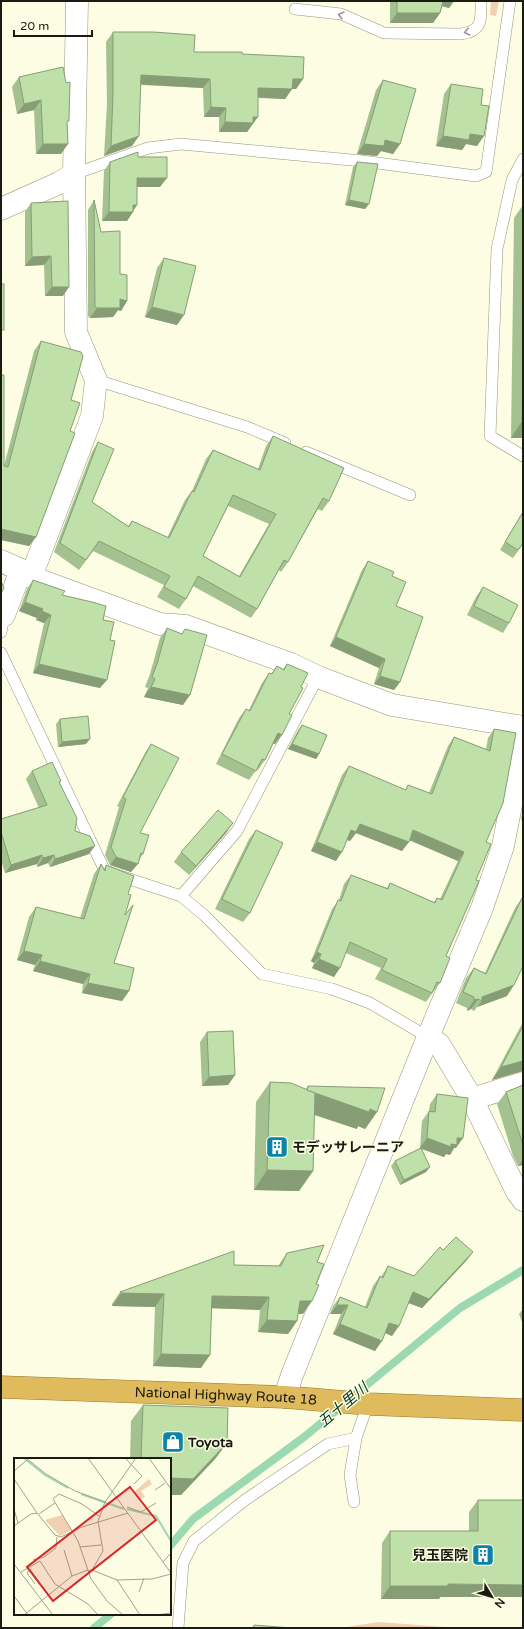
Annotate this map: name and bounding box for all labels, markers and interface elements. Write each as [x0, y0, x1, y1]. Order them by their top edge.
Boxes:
one-way arrow [338, 11, 345, 20]
scale bar [14, 12, 92, 38]
text: 20 m [20, 19, 49, 33]
one-way arrow [464, 28, 470, 36]
building icon: モデッサレーニア [264, 1134, 290, 1160]
place label: モデッサレーニア [292, 1139, 404, 1156]
water label: 五十里川 [314, 1378, 373, 1431]
street label: National Highway Route 18 [134, 1384, 318, 1409]
shop icon: Toyota [160, 1429, 186, 1455]
place label: Toyota [187, 1434, 233, 1451]
inset map [14, 1458, 171, 1615]
building icon: 兒玉医院 [470, 1542, 496, 1568]
place label: 兒玉医院 [412, 1547, 468, 1564]
north arrow [472, 1577, 512, 1617]
text: N [492, 1595, 507, 1610]

